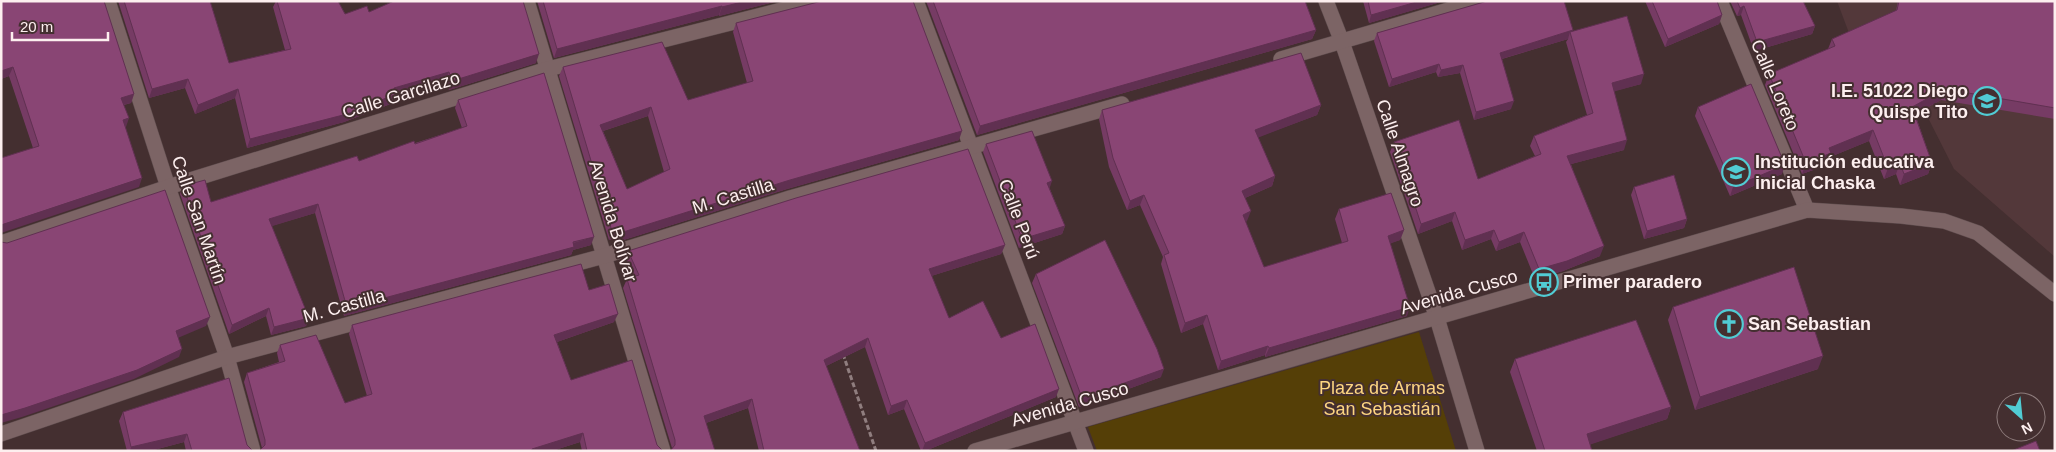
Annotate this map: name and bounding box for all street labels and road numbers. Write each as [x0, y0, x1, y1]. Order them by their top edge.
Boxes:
street label: Calle Loreto [1747, 36, 1803, 134]
street label: Calle Garcilazo [340, 68, 462, 122]
street label: Calle Almagro [1372, 97, 1428, 209]
street label: Calle San Martín [168, 153, 230, 287]
street label: Avenida Bolívar [585, 158, 641, 284]
street label: M. Castilla [690, 174, 777, 218]
street label: Calle Perú [995, 176, 1043, 262]
street label: Avenida Cusco [1398, 266, 1520, 318]
street label: M. Castilla [301, 285, 388, 327]
street label: Avenida Cusco [1009, 378, 1131, 430]

